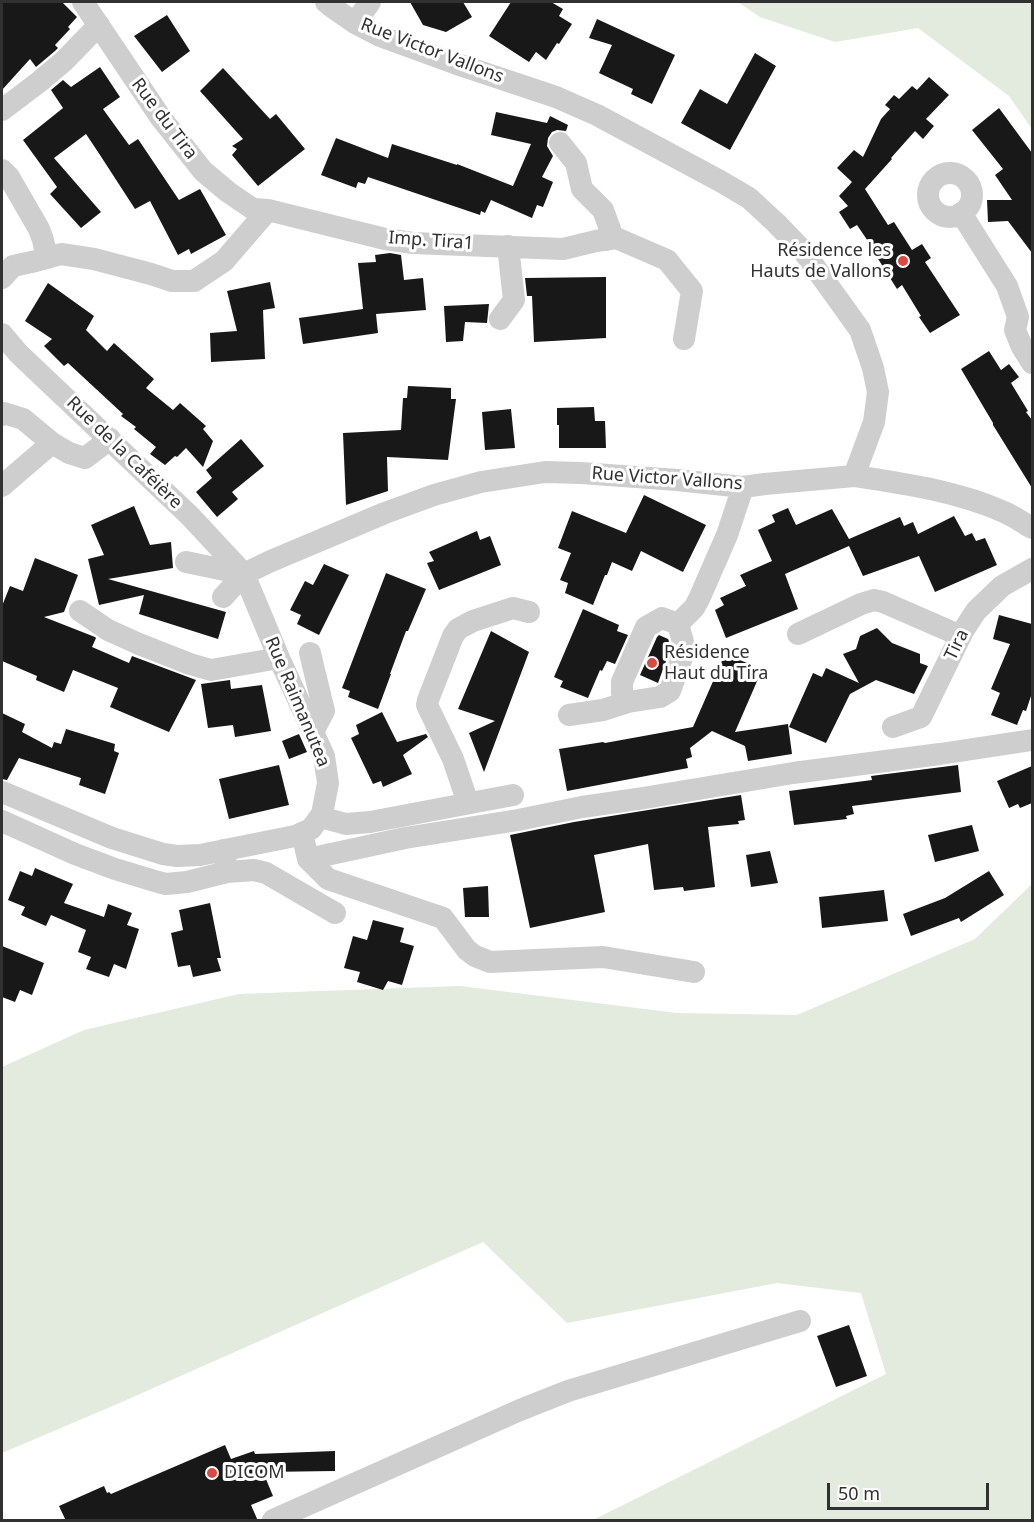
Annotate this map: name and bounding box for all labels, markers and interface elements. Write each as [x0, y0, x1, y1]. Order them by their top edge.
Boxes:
street label: Rue Victor Vallons [358, 14, 506, 88]
street label: Rue du Tira [127, 74, 201, 164]
street label: Imp. Tira1 [388, 227, 474, 255]
place label: Résidence les Hauts de Vallons [750, 240, 891, 282]
marker: Résidence les Hauts de Vallons [896, 254, 910, 268]
street label: Rue de la Caféière [62, 392, 186, 514]
street label: Rue Victor Vallons [591, 463, 743, 495]
street label: Tira [940, 626, 974, 664]
street label: Rue Raimanutea [260, 634, 334, 770]
place label: Résidence Haut du Tira [664, 642, 768, 684]
marker: Résidence Haut du Tira [645, 656, 659, 670]
place label: DICOM [224, 1462, 285, 1484]
marker: DICOM [205, 1466, 219, 1480]
scale bar [830, 1471, 992, 1509]
text: 50 m [838, 1481, 880, 1505]

